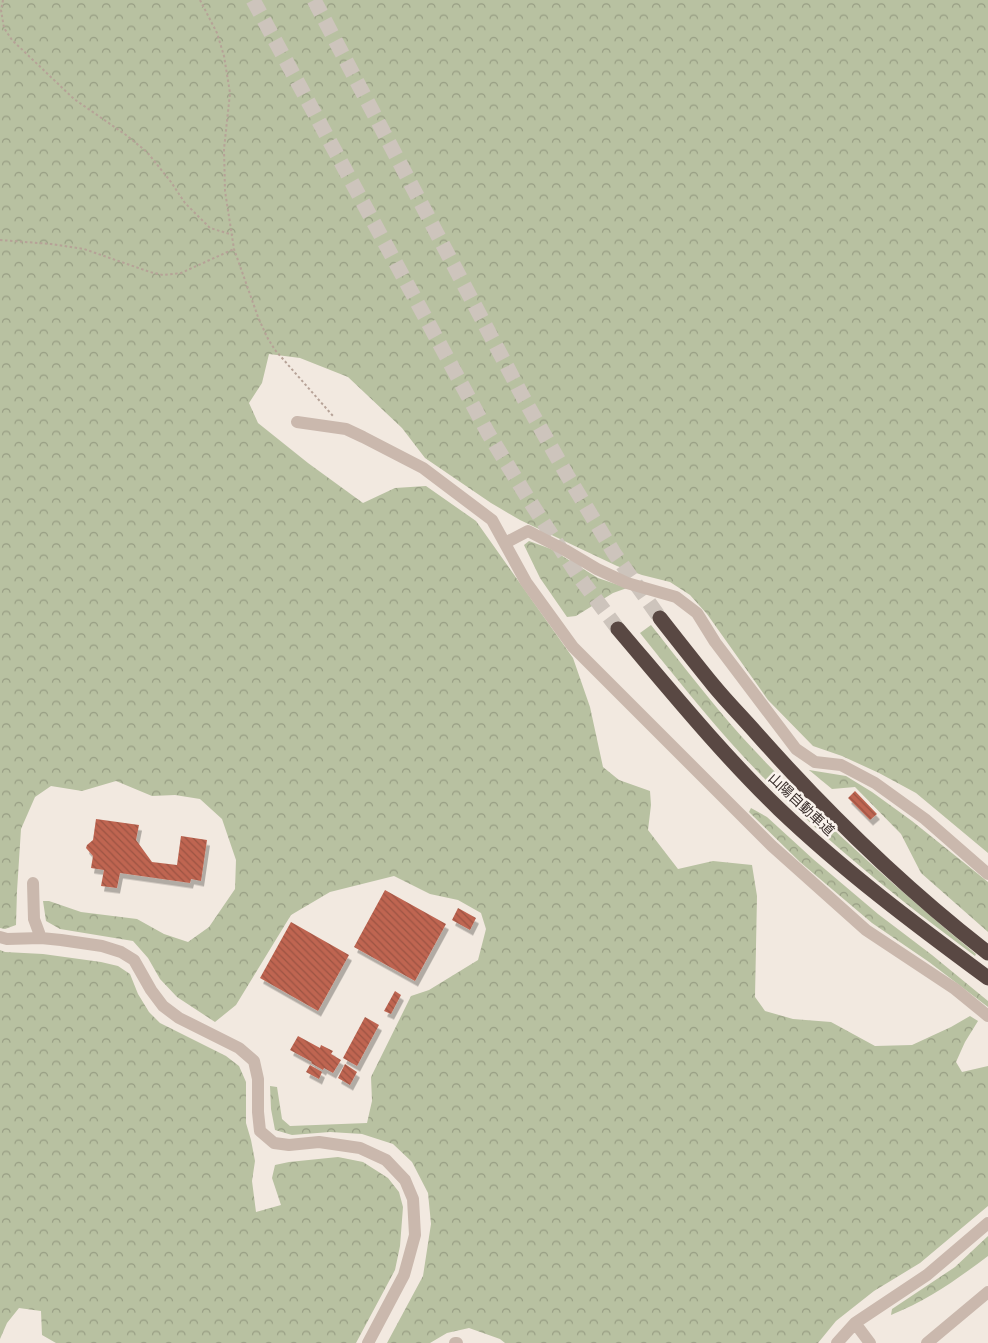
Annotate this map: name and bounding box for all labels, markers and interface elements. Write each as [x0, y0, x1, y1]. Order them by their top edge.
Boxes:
street label: 山陽自動車道 [766, 771, 837, 839]

